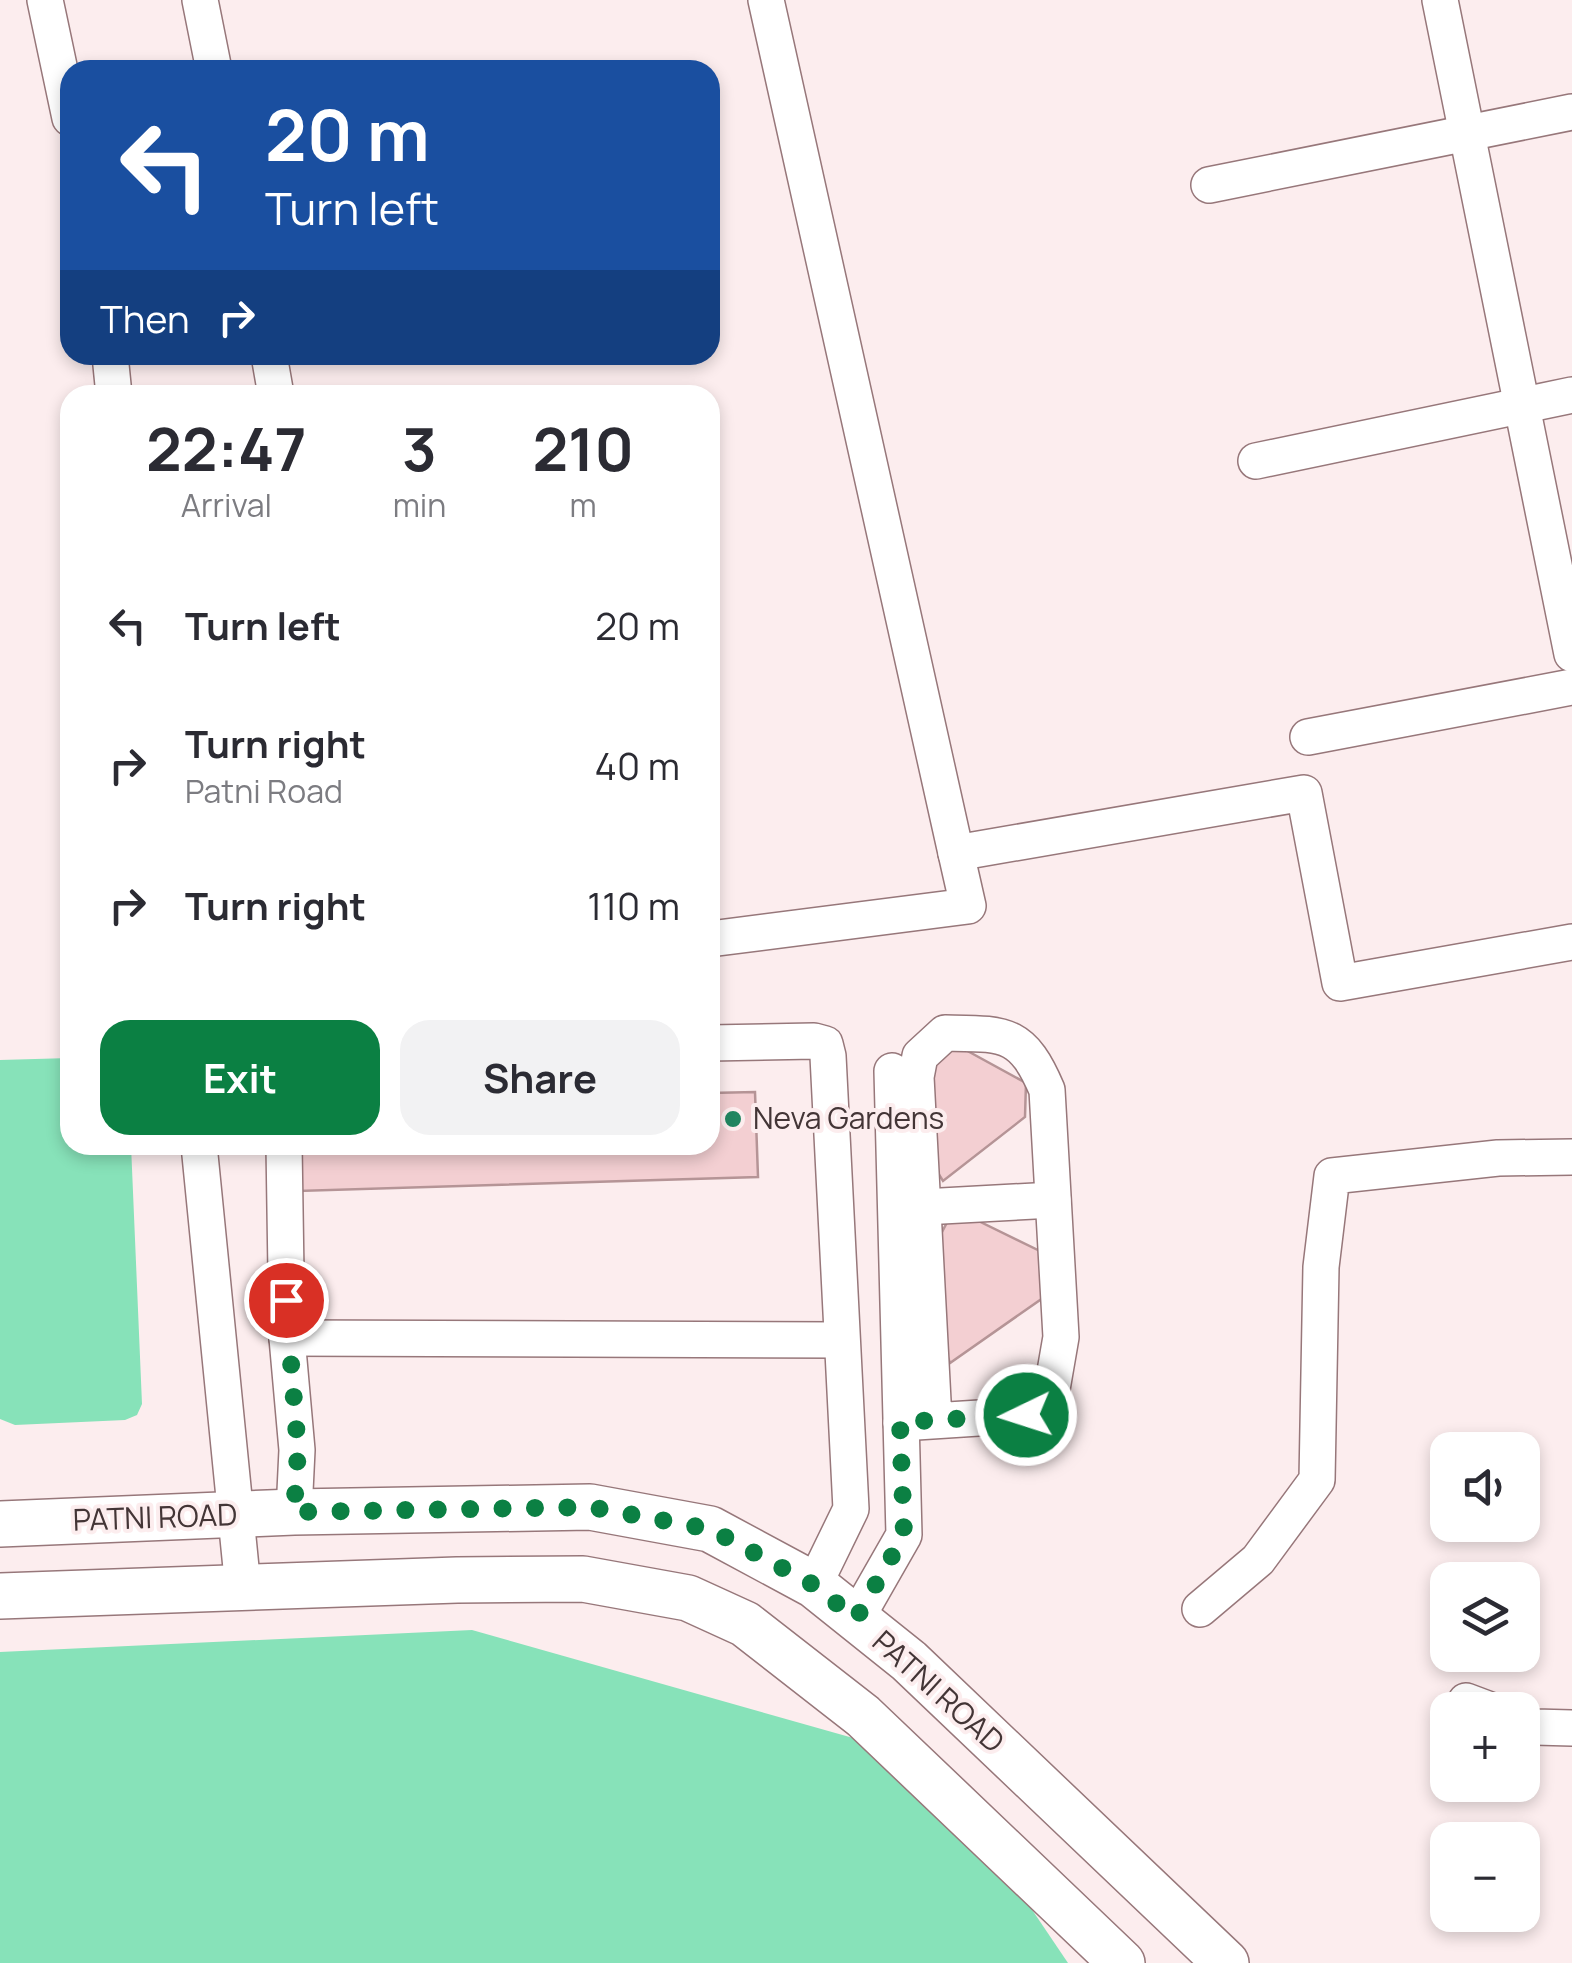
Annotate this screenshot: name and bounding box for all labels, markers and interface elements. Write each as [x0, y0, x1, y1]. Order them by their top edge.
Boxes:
text: 20 m [265, 86, 430, 182]
icon: left [100, 100, 230, 230]
text: Turn left [265, 177, 439, 239]
icon: right [209, 290, 264, 345]
text: Then [100, 292, 189, 344]
text: 22:47 [146, 407, 307, 489]
text: 3 [402, 407, 437, 489]
text: 210 [532, 407, 634, 489]
text: Arrival [181, 483, 272, 527]
text: min [393, 483, 446, 527]
text: m [570, 483, 597, 527]
icon: left [100, 598, 155, 653]
text: Turn left [185, 599, 341, 651]
text: 20 m [595, 599, 680, 651]
text: Turn right [185, 717, 366, 769]
icon: right [100, 738, 155, 793]
text: 40 m [595, 739, 680, 791]
text: Patni Road [185, 769, 343, 813]
icon: right [100, 878, 155, 933]
text: Turn right [185, 879, 366, 931]
text: 110 m [587, 879, 680, 931]
button: Exit [100, 1020, 380, 1135]
button: Share [400, 1020, 680, 1135]
place label: Neva Gardens [753, 1097, 944, 1138]
marker: Neva Gardens [722, 1108, 744, 1130]
pin [244, 1258, 329, 1343]
icon: arrive [259, 1273, 314, 1328]
position arrow [974, 1363, 1078, 1467]
map controls [1430, 1432, 1540, 1932]
button: sound [1430, 1432, 1540, 1542]
street label: PATNI ROAD [72, 1493, 238, 1540]
button: layers [1430, 1562, 1540, 1672]
street label: PATNI ROAD [864, 1621, 1014, 1761]
button: + [1430, 1692, 1540, 1802]
button: − [1430, 1822, 1540, 1932]

